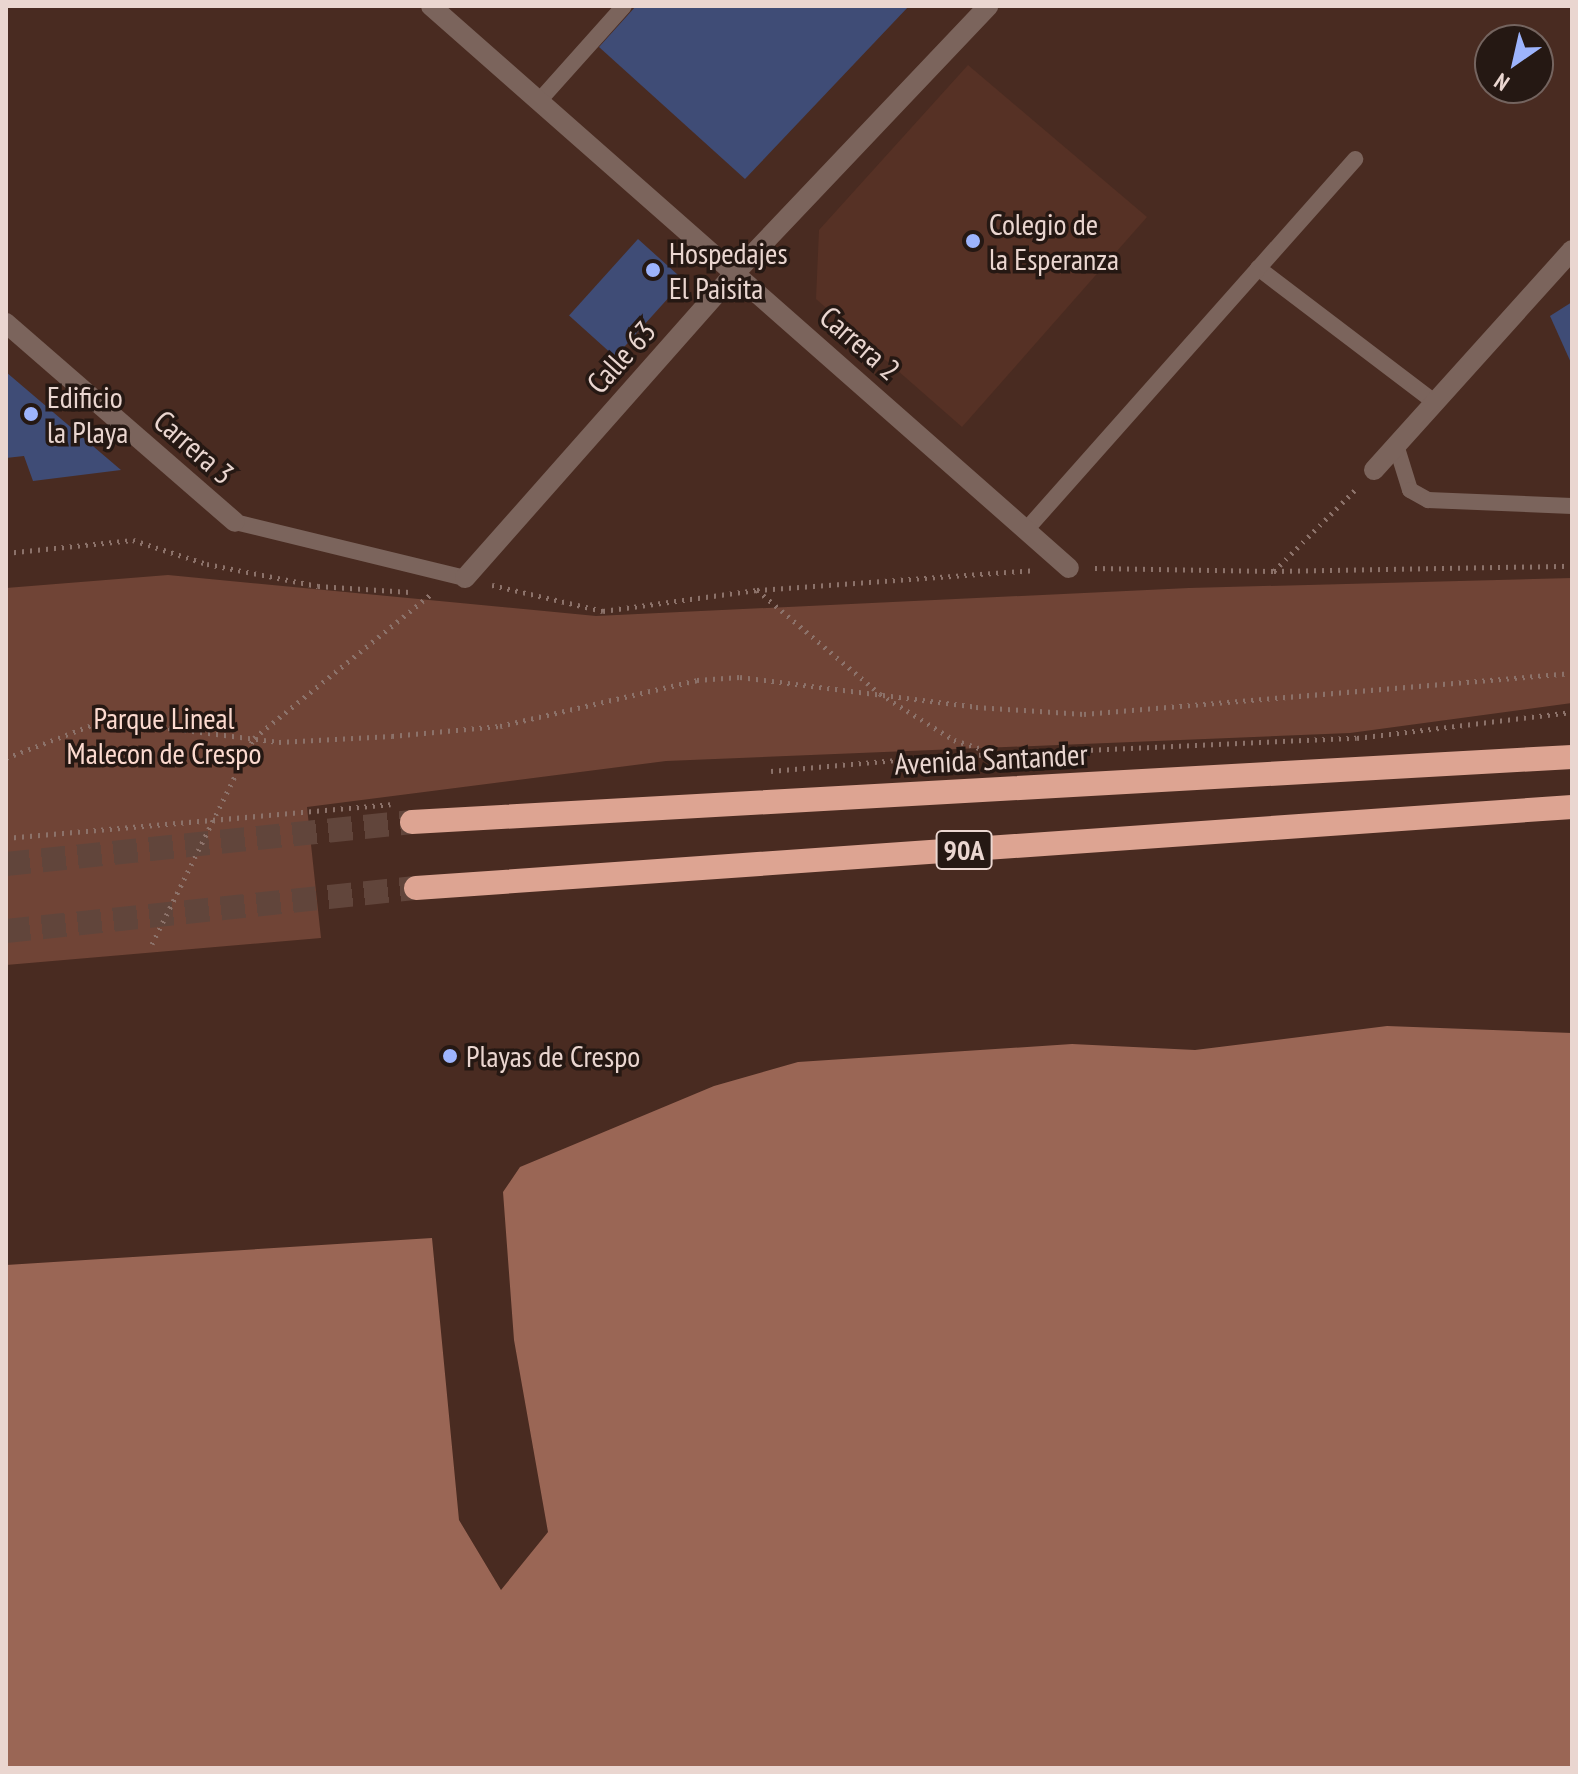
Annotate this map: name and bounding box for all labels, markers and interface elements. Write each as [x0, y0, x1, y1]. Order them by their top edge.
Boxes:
north arrow [1474, 24, 1554, 104]
text: N [1489, 67, 1514, 97]
place label: Colegio de la Esperanza [989, 206, 1119, 276]
marker: Colegio de la Esperanza [964, 232, 982, 250]
place label: Hospedajes El Paisita [669, 235, 788, 306]
marker: Hospedajes El Paisita [644, 261, 662, 279]
street label: Carrera 2 [813, 298, 907, 388]
street label: Calle 63 [579, 313, 663, 401]
place label: Edificio la Playa [47, 379, 128, 450]
street label: Carrera 3 [147, 402, 241, 492]
marker: Edificio la Playa [22, 405, 40, 423]
park label: Parque Lineal Malecon de Crespo [67, 700, 261, 770]
street label: Avenida Santander [894, 736, 1088, 782]
road number: 90A [934, 826, 994, 874]
place label: Playas de Crespo [466, 1038, 640, 1074]
marker: Playas de Crespo [441, 1047, 459, 1065]

